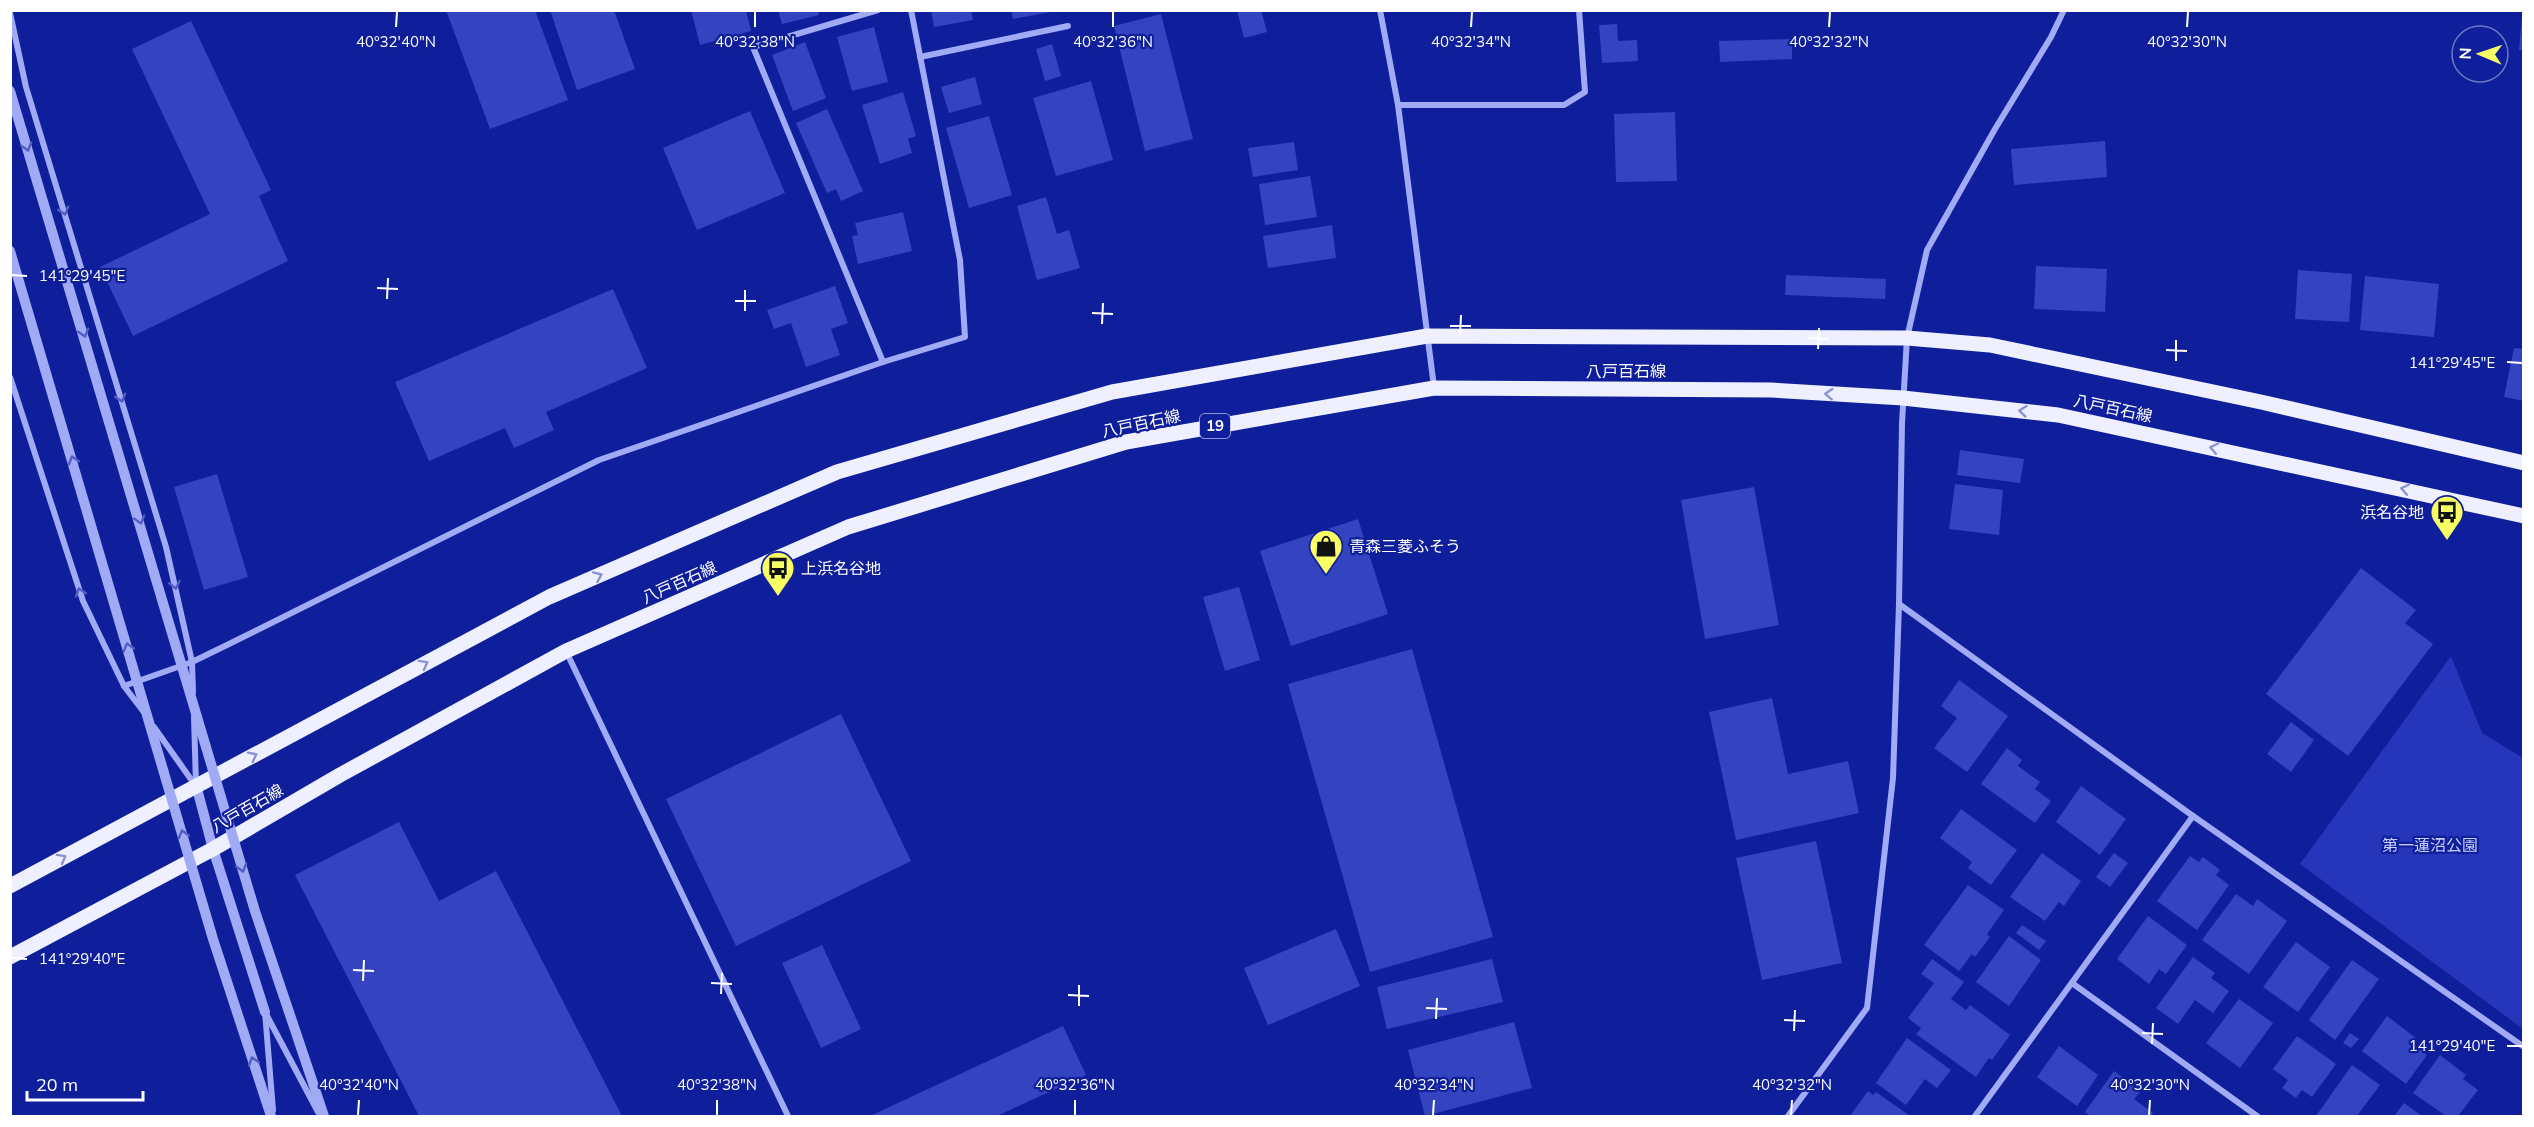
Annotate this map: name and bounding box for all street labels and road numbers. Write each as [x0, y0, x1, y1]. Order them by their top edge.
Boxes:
street label: 八戸百石線 [1586, 361, 1666, 381]
street label: 八戸百石線 [2072, 390, 2154, 426]
street label: 八戸百石線 [1100, 405, 1182, 441]
road number: 19 [1200, 414, 1230, 438]
street label: 八戸百石線 [638, 557, 720, 607]
street label: 八戸百石線 [207, 779, 287, 837]

